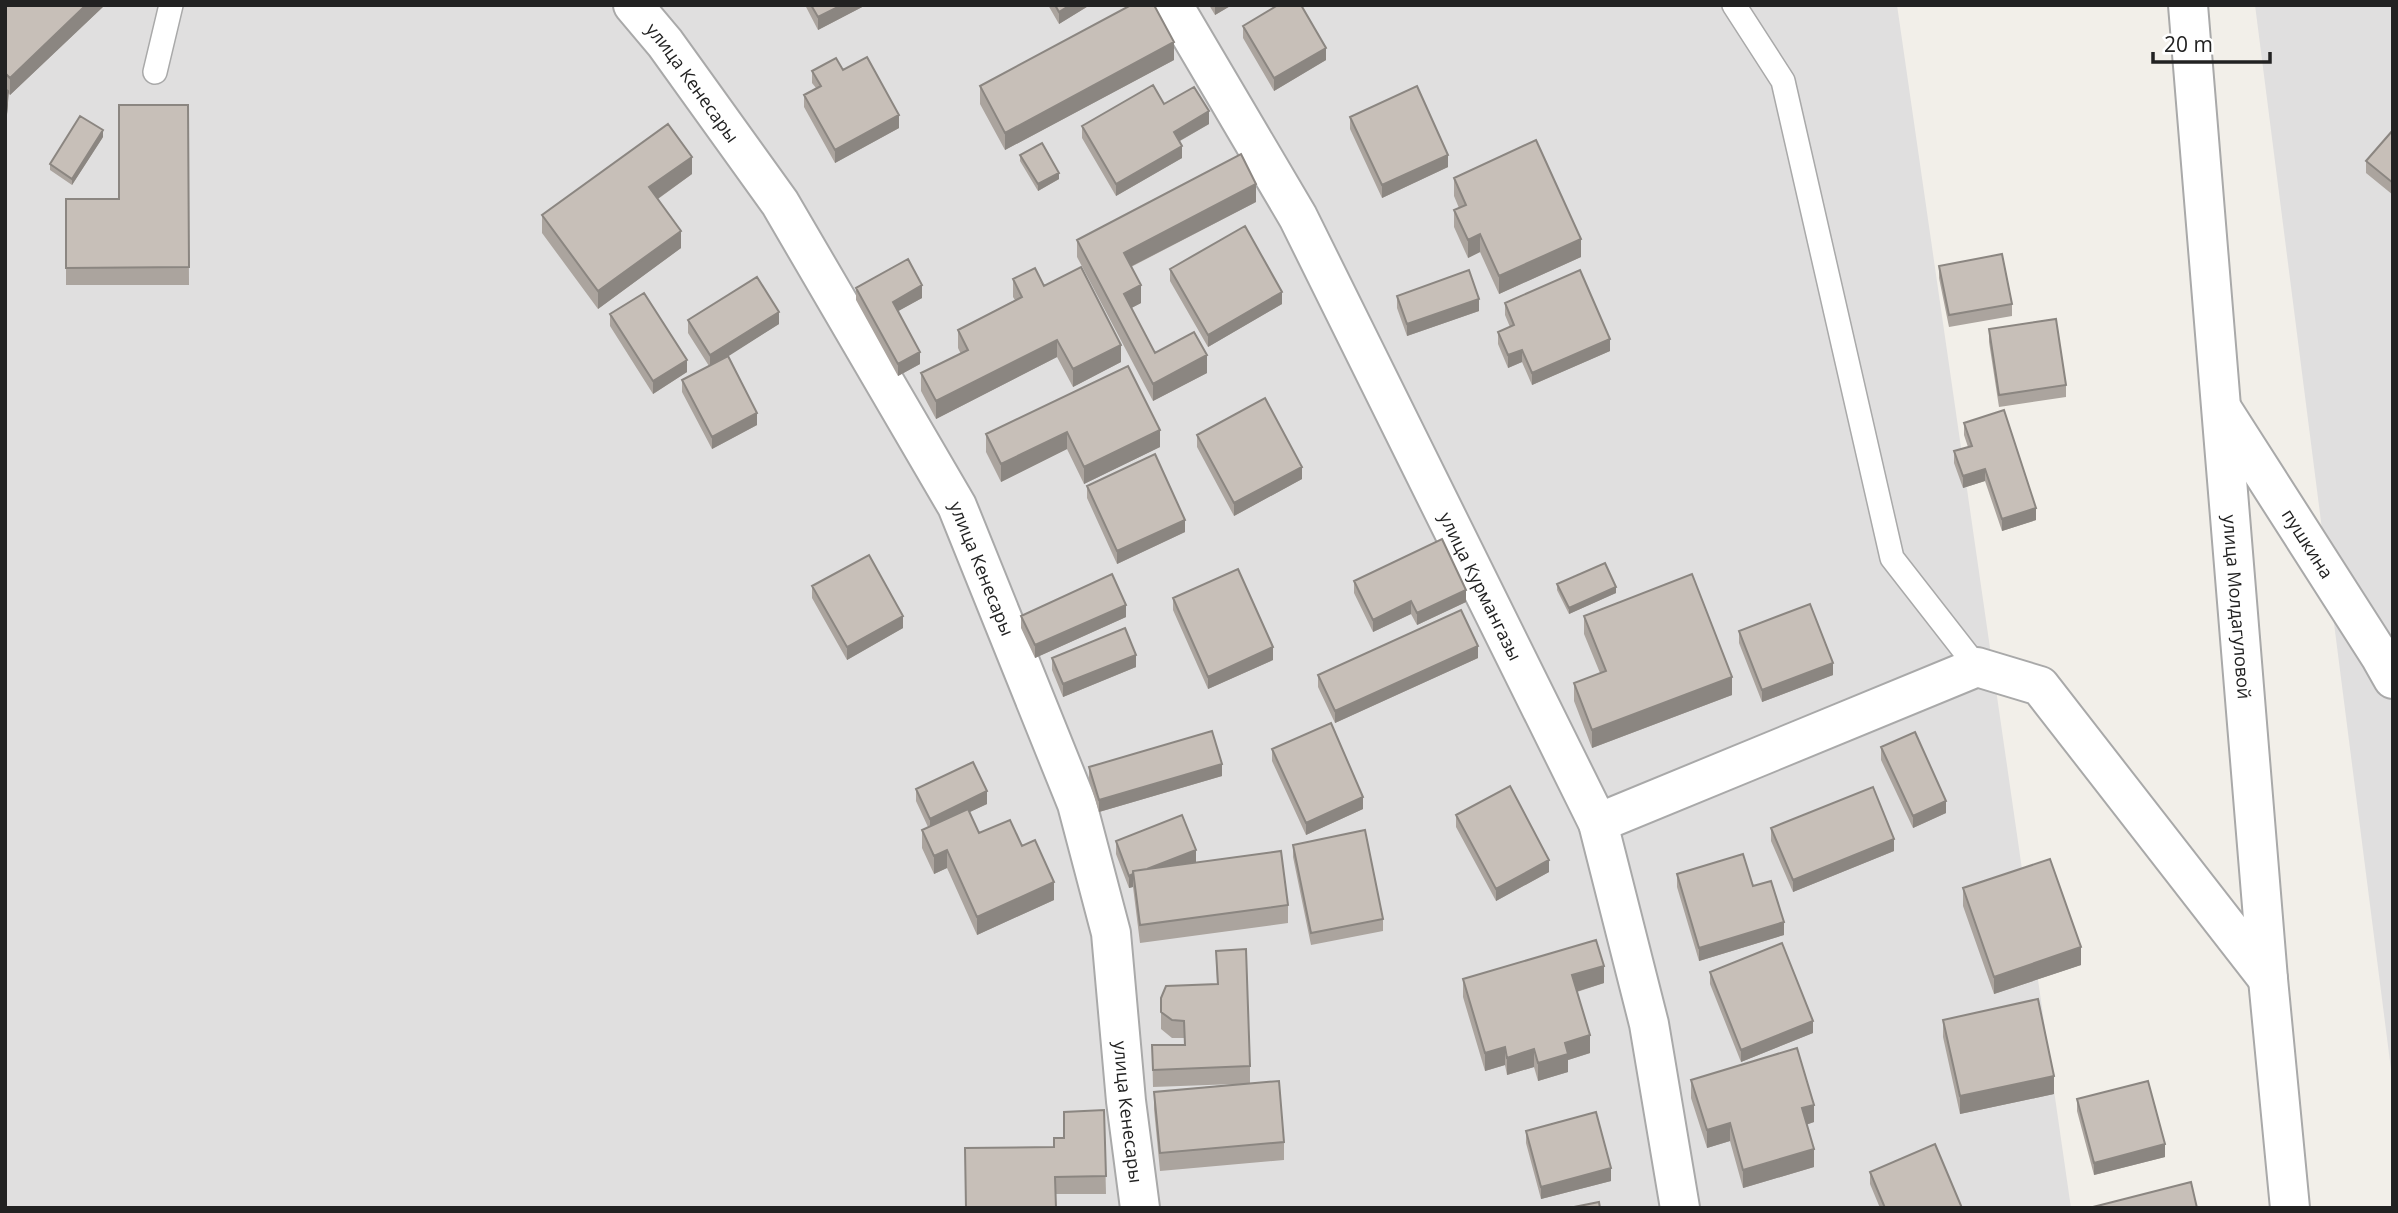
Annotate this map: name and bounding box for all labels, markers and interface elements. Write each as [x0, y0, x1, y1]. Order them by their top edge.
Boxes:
street label: улица Кенесары [641, 18, 745, 147]
scale bar [2153, 21, 2270, 65]
text: 20 m [2164, 30, 2213, 58]
street label: улица Кенесары [944, 498, 1020, 639]
street label: пушкина [2277, 504, 2339, 583]
street label: улица Курмангазы [1434, 508, 1528, 664]
street label: улица Молдагуловой [2218, 514, 2257, 700]
street label: улица Кенесары [1109, 1040, 1149, 1184]

